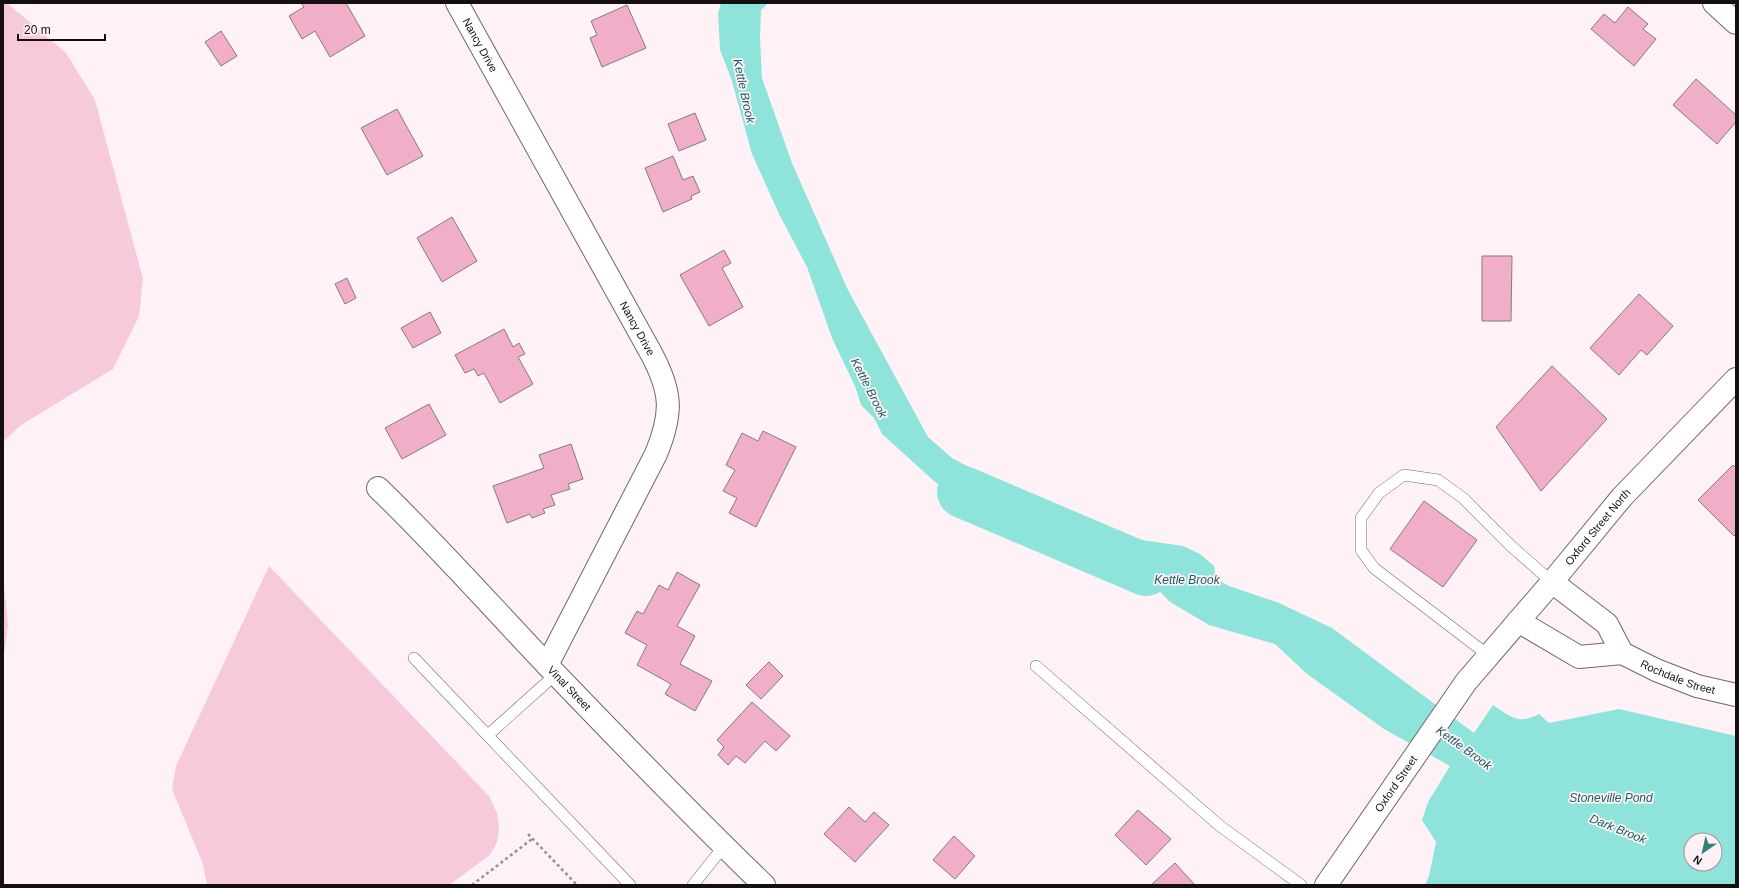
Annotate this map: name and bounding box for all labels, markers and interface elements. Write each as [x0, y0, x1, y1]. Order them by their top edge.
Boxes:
scale bar [18, 16, 105, 42]
street label: Nancy Drive [460, 16, 500, 74]
text: 20 m [24, 23, 51, 37]
water label: Kettle Brook [730, 58, 758, 125]
street label: Nancy Drive [618, 299, 657, 357]
water label: Kettle Brook [848, 356, 891, 421]
street label: Oxford Street North [1562, 486, 1633, 567]
water label: Kettle Brook [1154, 573, 1221, 587]
street label: Rochdale Street [1639, 657, 1716, 696]
street label: Vinal Street [545, 664, 593, 713]
water label: Kettle Brook [1433, 723, 1495, 773]
street label: Oxford Street [1372, 753, 1419, 814]
water label: Stoneville Pond [1569, 791, 1653, 805]
water label: Dark Brook [1588, 811, 1649, 847]
north arrow [1683, 832, 1723, 872]
text: N [1691, 853, 1704, 867]

